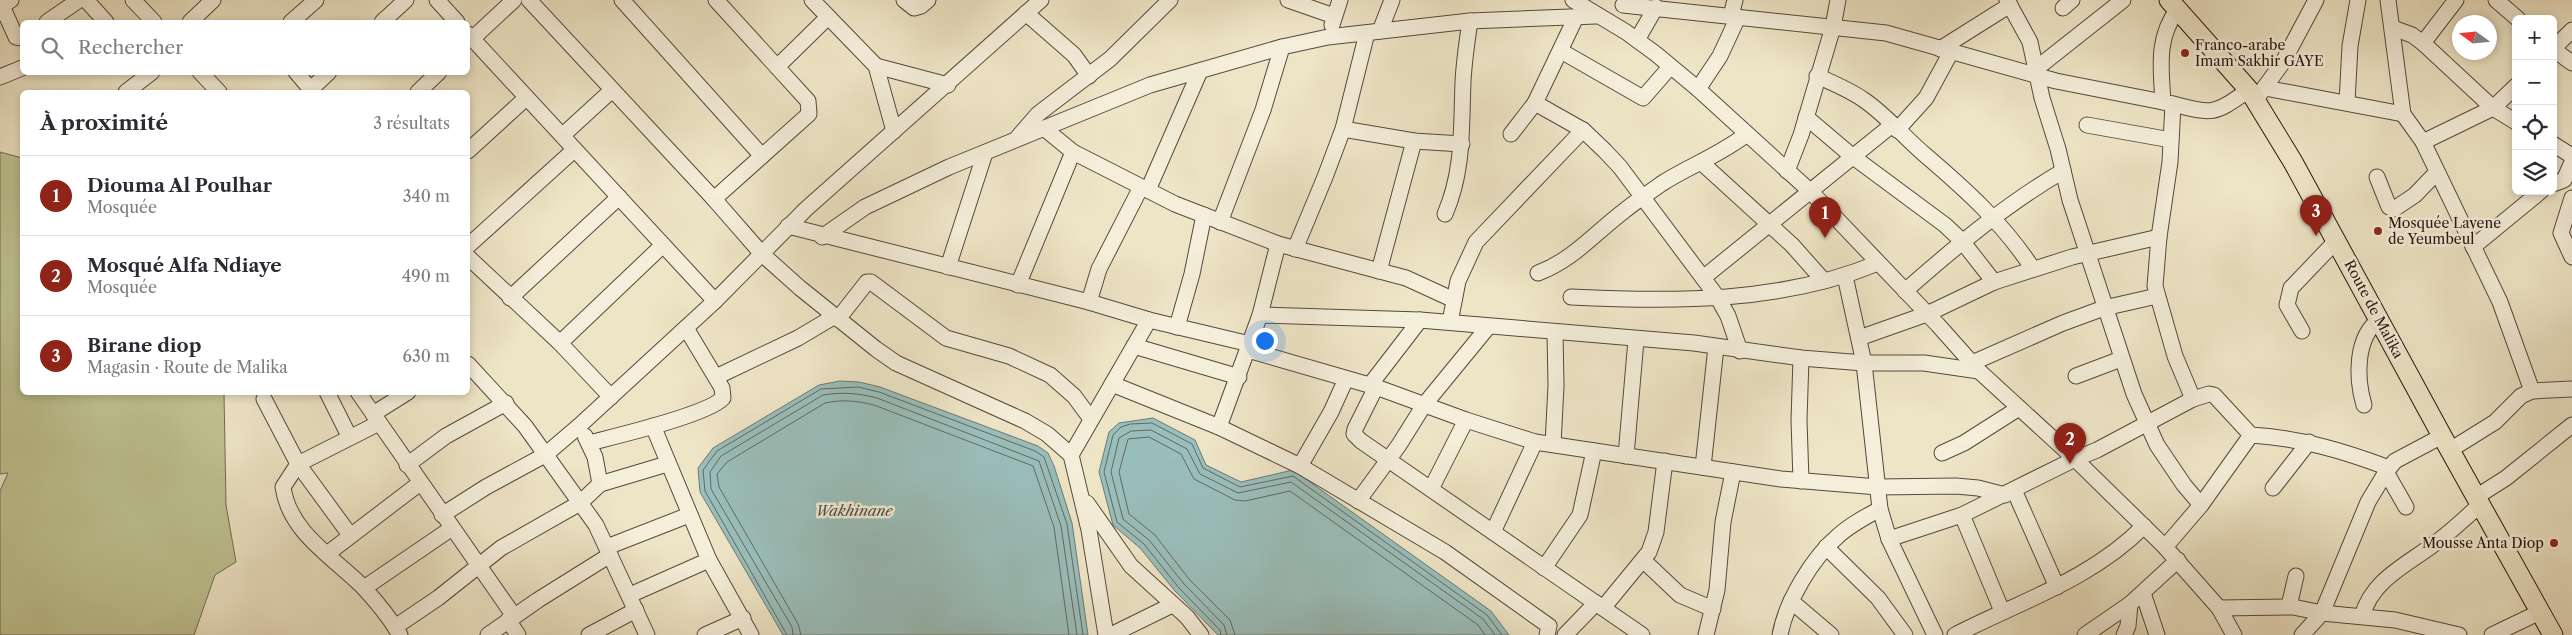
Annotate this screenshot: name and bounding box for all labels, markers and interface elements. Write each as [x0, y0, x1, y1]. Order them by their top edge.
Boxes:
north arrow [2452, 15, 2497, 60]
map controls [2512, 15, 2557, 195]
button: + [2512, 15, 2557, 60]
search box [20, 20, 470, 75]
icon: search [38, 34, 66, 62]
text: Rechercher [78, 36, 183, 59]
place label: Franco-arabe Imam Sakhir GAYE [2195, 36, 2324, 70]
marker: Franco-arabe Imam Sakhir GAYE [2179, 47, 2191, 59]
button: − [2512, 60, 2557, 105]
button: locate [2512, 105, 2557, 150]
text: À proximité [40, 110, 168, 135]
text: 3 résultats [373, 113, 450, 133]
button: layers [2512, 150, 2557, 195]
text: Diouma Al Poulhar [87, 174, 272, 197]
text: 1 [52, 186, 60, 206]
text: 340 m [403, 186, 450, 206]
pin: 3 [2300, 195, 2332, 236]
text: Mosquée [87, 197, 157, 217]
pin: 1 [1809, 197, 1841, 238]
place label: Mosquée Layene de Yeumbeul [2388, 214, 2501, 248]
marker: Mosquée Layene de Yeumbeul [2372, 225, 2384, 237]
text: Mosqué Alfa Ndiaye [87, 254, 282, 277]
street label: Route de Malika [2340, 257, 2408, 362]
text: 2 [51, 266, 61, 286]
text: 490 m [402, 266, 450, 286]
text: Mosquée [87, 277, 157, 297]
your location [1252, 328, 1278, 354]
text: Birane diop [87, 334, 201, 357]
text: 3 [51, 346, 61, 366]
text: 630 m [403, 346, 450, 366]
text: Magasin · Route de Malika [87, 357, 288, 377]
pin: 2 [2054, 423, 2086, 464]
water label: Wakhinane [816, 501, 893, 520]
place label: Mousse Anta Diop [2422, 534, 2544, 552]
marker: Mousse Anta Diop [2548, 537, 2560, 549]

